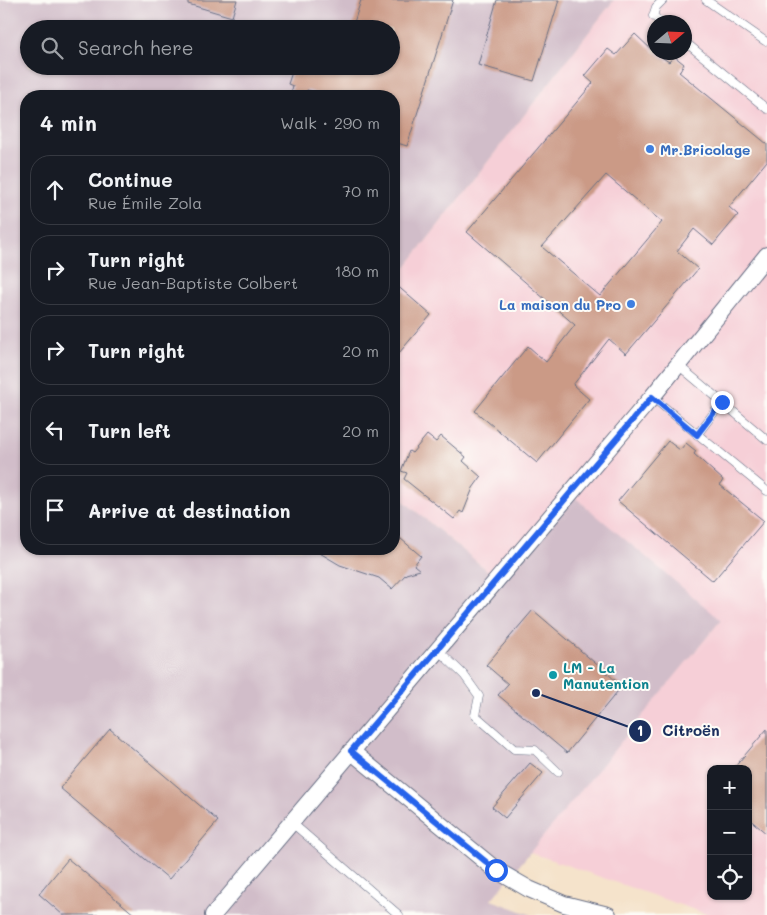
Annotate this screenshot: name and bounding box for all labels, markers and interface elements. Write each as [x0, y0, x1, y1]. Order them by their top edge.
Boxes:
north arrow [647, 15, 692, 60]
search box [20, 20, 400, 75]
icon: search [38, 34, 66, 62]
text: Search here [78, 35, 194, 60]
text: 4 min [40, 109, 97, 136]
text: Walk · 290 m [280, 112, 380, 133]
place label: Mr.Bricolage [660, 140, 750, 159]
marker: Mr.Bricolage [644, 143, 656, 155]
text: Continue [88, 167, 173, 192]
icon: ahead [41, 176, 69, 204]
text: 70 m [342, 180, 379, 201]
text: Rue Émile Zola [88, 192, 202, 213]
text: Turn right [88, 247, 185, 272]
icon: right [41, 256, 69, 284]
text: 180 m [334, 260, 379, 281]
text: Rue Jean-Baptiste Colbert [88, 272, 298, 293]
place label: La maison du Pro [499, 295, 622, 314]
marker: La maison du Pro [625, 298, 637, 310]
icon: right [41, 336, 69, 364]
text: Turn right [88, 338, 185, 363]
text: 20 m [342, 340, 379, 361]
route end [711, 391, 734, 414]
icon: left [41, 416, 69, 444]
text: Turn left [88, 418, 171, 443]
text: 20 m [342, 420, 379, 441]
icon: arrive [41, 496, 69, 524]
text: Arrive at destination [88, 498, 291, 523]
place label: LM - La Manutention [563, 658, 649, 693]
marker: LM - La Manutention [547, 669, 559, 681]
callout: Citroën [628, 716, 730, 746]
text: 1 [637, 720, 643, 740]
text: Citroën [662, 720, 720, 740]
map controls [707, 765, 752, 900]
button: + [707, 765, 752, 810]
button: − [707, 810, 752, 855]
button: locate [707, 855, 752, 900]
route start [485, 859, 508, 882]

